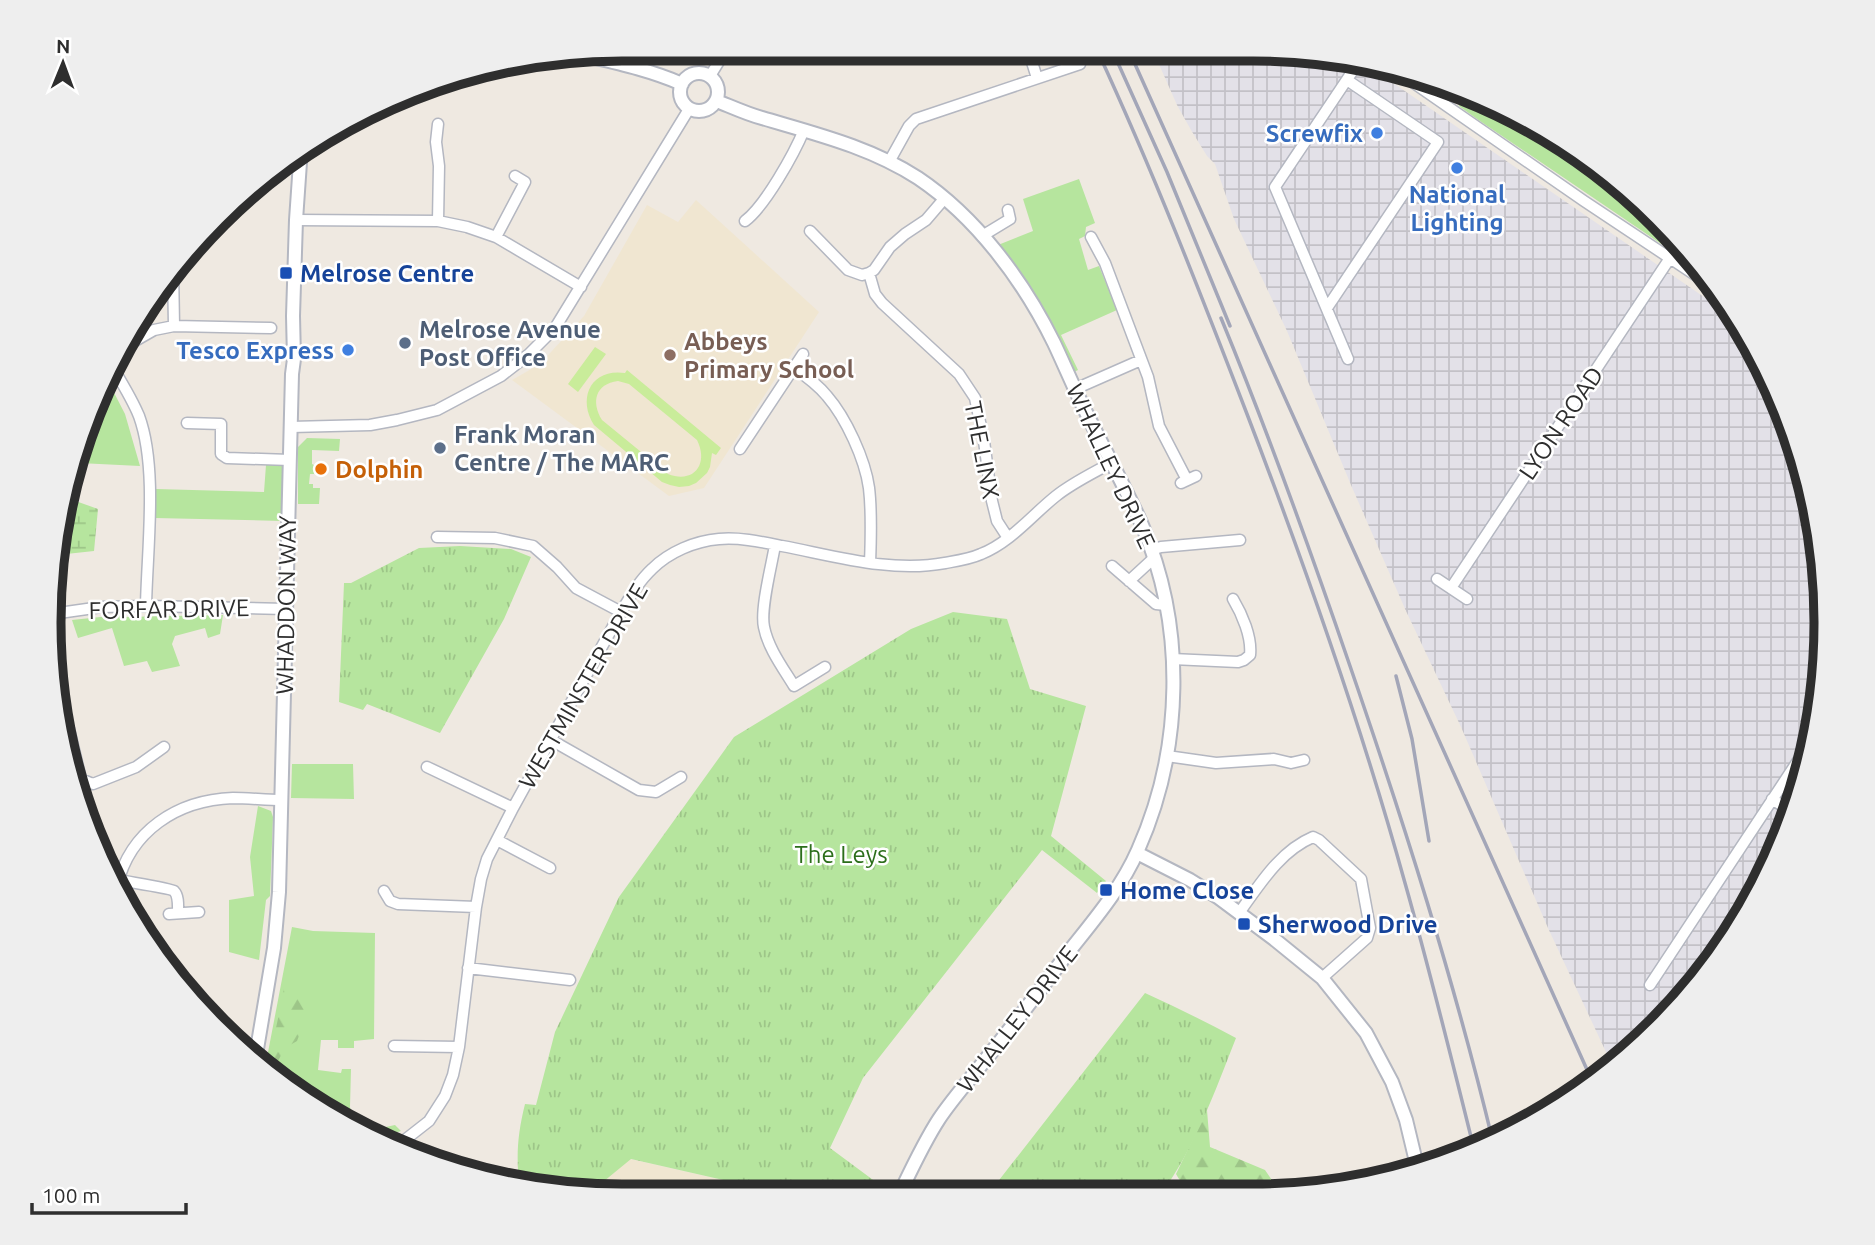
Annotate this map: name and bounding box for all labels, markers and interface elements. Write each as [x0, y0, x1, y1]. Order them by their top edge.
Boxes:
north arrow [28, 28, 98, 98]
text: N [56, 35, 71, 57]
place label: Screwfix [1266, 120, 1363, 147]
marker: Screwfix [1369, 125, 1385, 141]
marker: National Lighting [1449, 160, 1465, 176]
place label: National Lighting [1409, 181, 1505, 236]
place label: Melrose Centre [300, 260, 474, 287]
marker: Melrose Centre [278, 265, 294, 281]
place label: Melrose Avenue Post Office [419, 316, 601, 371]
place label: Abbeys Primary School [684, 328, 854, 383]
marker: Melrose Avenue Post Office [397, 335, 413, 351]
place label: Tesco Express [176, 337, 334, 364]
marker: Tesco Express [340, 342, 356, 358]
marker: Abbeys Primary School [662, 347, 678, 363]
street label: LYON ROAD [1513, 362, 1609, 484]
street label: WHALLEY DRIVE [1061, 379, 1161, 553]
street label: THE LINX [959, 399, 1005, 502]
place label: Frank Moran Centre / The MARC [454, 421, 669, 476]
marker: Frank Moran Centre / The MARC [432, 440, 448, 456]
place label: Dolphin [335, 456, 423, 483]
marker: Dolphin [313, 461, 329, 477]
street label: WHADDON WAY [271, 515, 301, 695]
street label: WESTMINSTER DRIVE [513, 579, 653, 793]
street label: FORFAR DRIVE [88, 594, 250, 624]
park label: The Leys [794, 841, 888, 868]
place label: Home Close [1120, 877, 1254, 904]
marker: Home Close [1098, 882, 1114, 898]
place label: Sherwood Drive [1258, 911, 1438, 938]
marker: Sherwood Drive [1236, 916, 1252, 932]
street label: WHALLEY DRIVE [951, 940, 1083, 1098]
scale bar [32, 1172, 186, 1216]
text: 100 m [42, 1183, 100, 1207]

